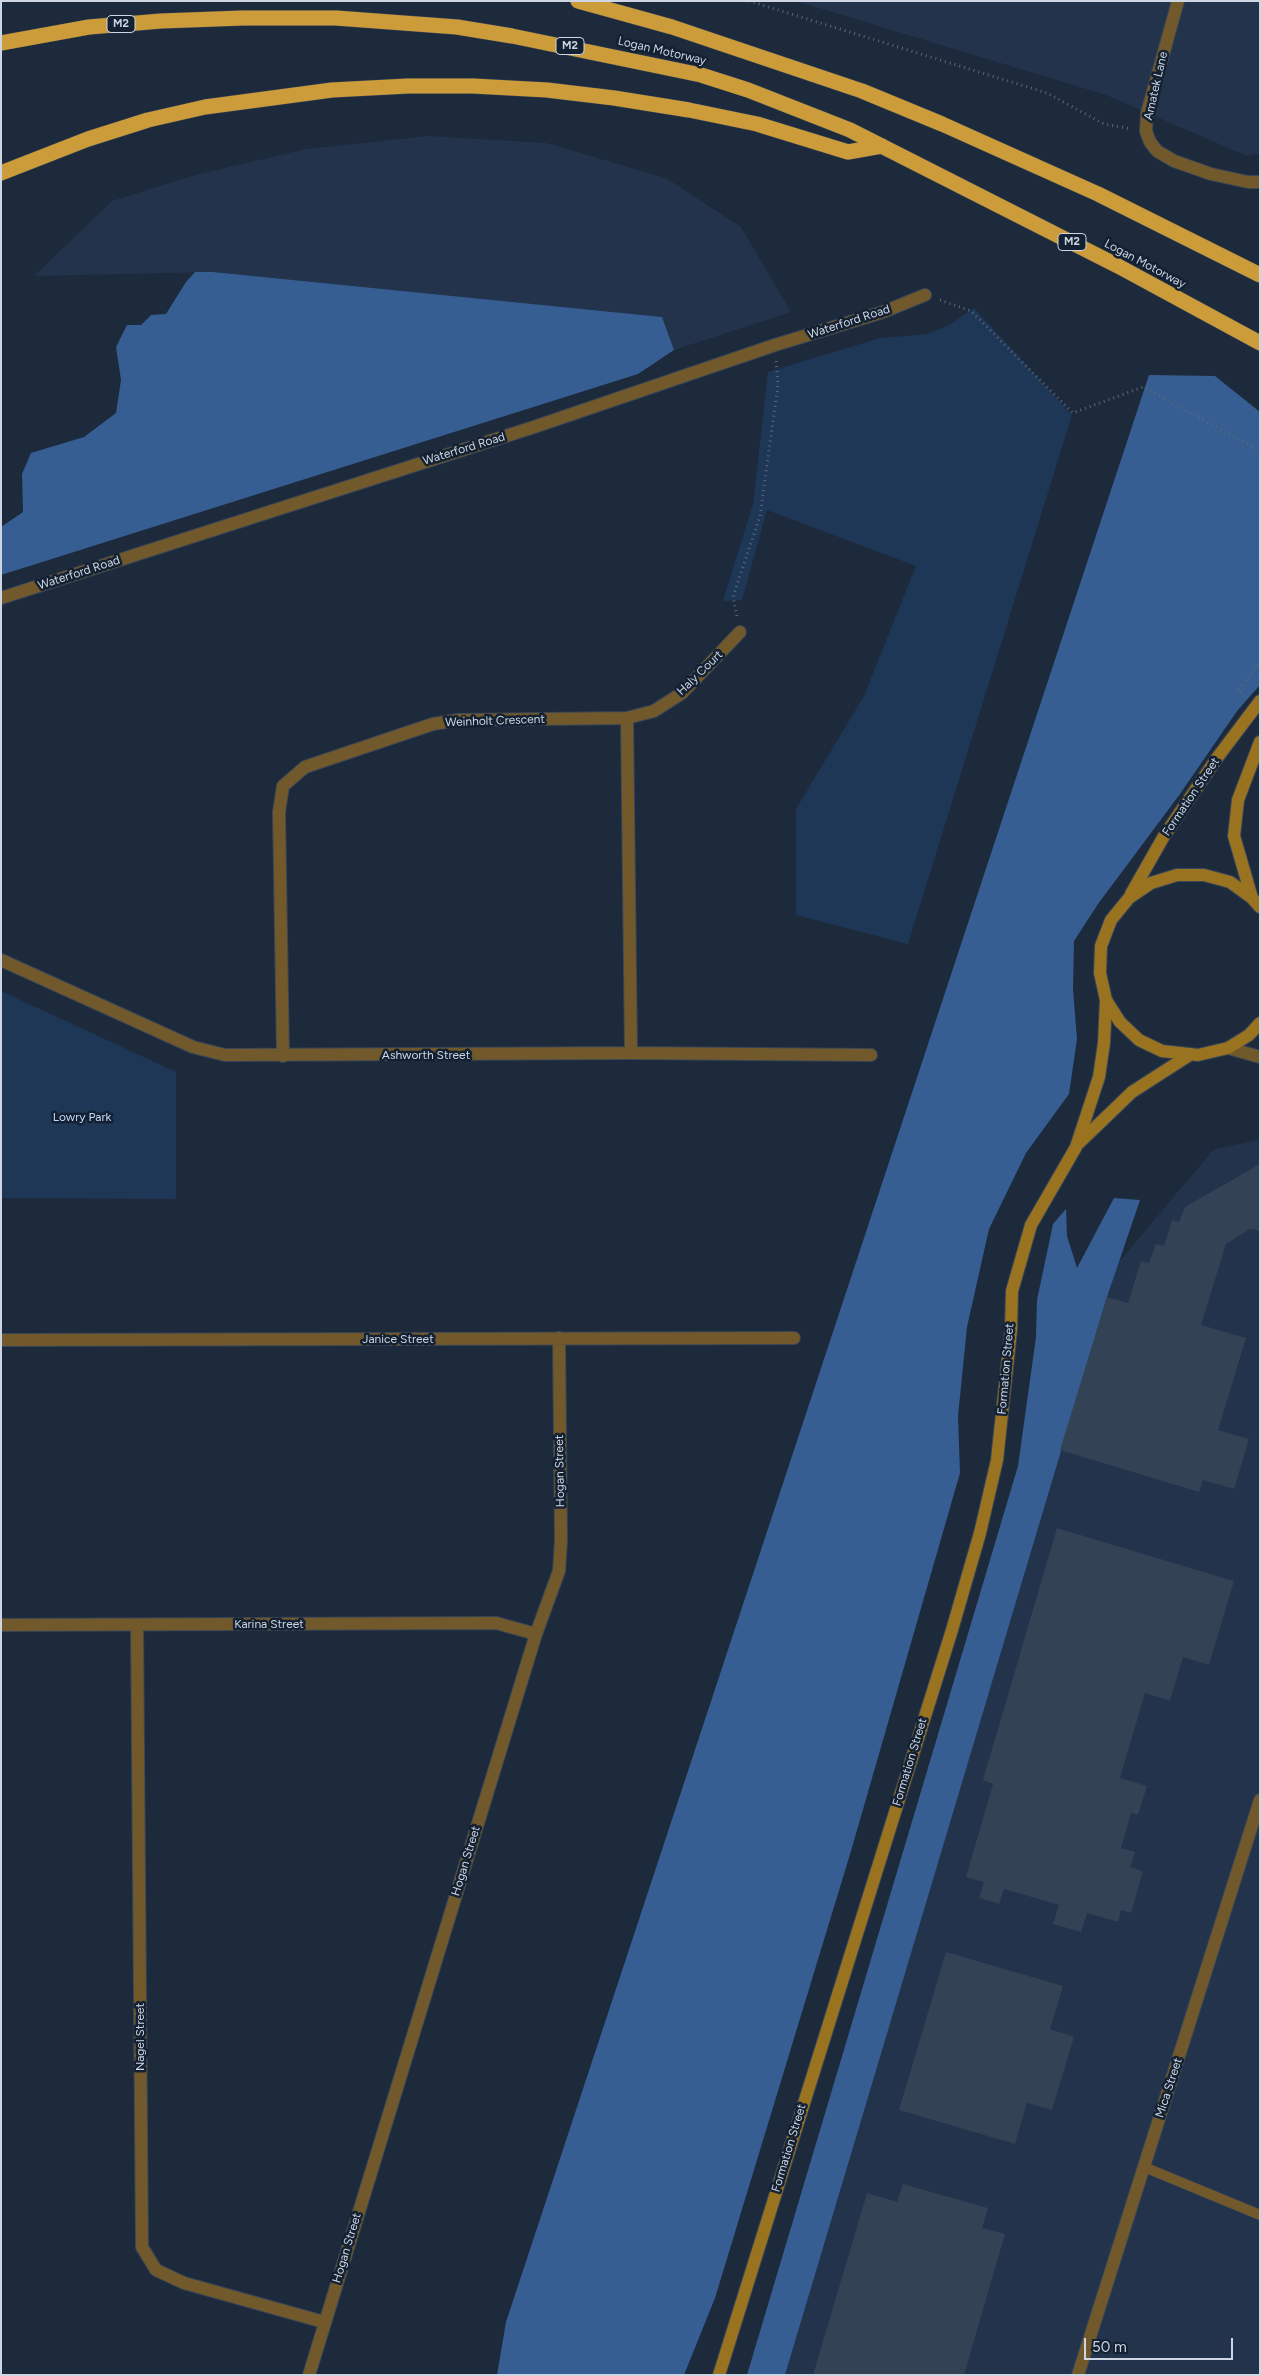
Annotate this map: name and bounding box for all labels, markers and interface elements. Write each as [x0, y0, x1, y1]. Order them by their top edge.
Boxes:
road number: M2 [107, 15, 135, 32]
street label: Logan Motorway [616, 34, 708, 68]
road number: M2 [556, 37, 584, 54]
street label: Amatek Lane [1141, 50, 1171, 122]
road number: M2 [1058, 233, 1086, 250]
street label: Logan Motorway [1102, 236, 1188, 292]
street label: Waterford Road [806, 302, 892, 342]
street label: Waterford Road [421, 430, 507, 468]
street label: Waterford Road [36, 553, 122, 593]
street label: Haly Court [674, 648, 726, 698]
street label: Weinholt Crescent [445, 712, 545, 730]
street label: Formation Street [1159, 755, 1223, 839]
street label: Ashworth Street [382, 1048, 470, 1062]
park label: Lowry Park [53, 1110, 111, 1124]
street label: Formation Street [995, 1323, 1017, 1415]
street label: Janice Street [362, 1332, 434, 1346]
street label: Hogan Street [552, 1435, 568, 1507]
street label: Karina Street [234, 1617, 304, 1631]
street label: Formation Street [890, 1716, 930, 1808]
street label: Hogan Street [449, 1824, 483, 1898]
street label: Nagel Street [133, 2003, 147, 2071]
street label: Mica Street [1153, 2056, 1185, 2120]
street label: Formation Street [769, 2102, 809, 2194]
street label: Hogan Street [330, 2211, 364, 2285]
scale bar [1086, 2328, 1235, 2360]
text: 50 m [1092, 2338, 1127, 2356]

